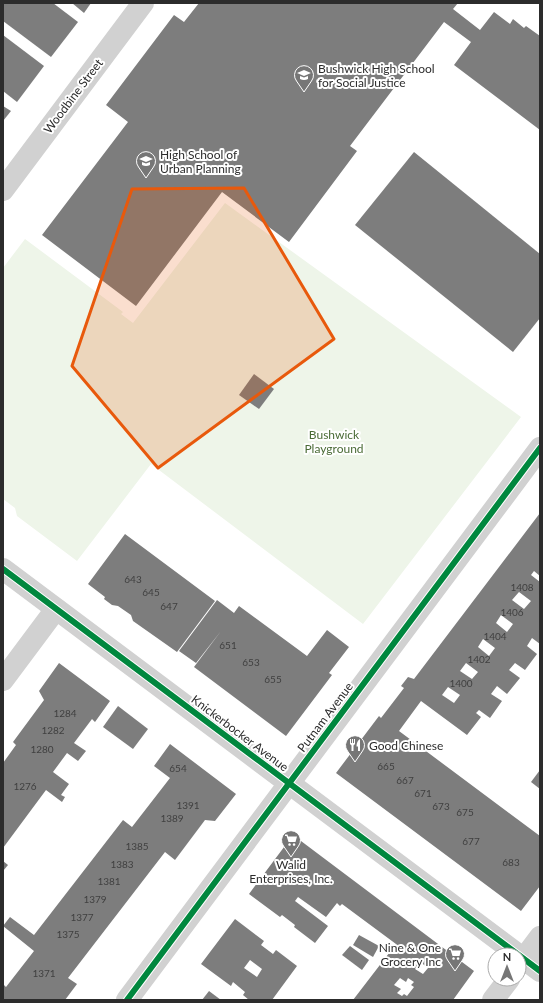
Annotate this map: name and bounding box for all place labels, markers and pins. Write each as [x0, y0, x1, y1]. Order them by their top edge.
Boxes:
place label: Bushwick High School for Social Justice [318, 61, 435, 90]
school or university icon: Bushwick High School for Social Justice [293, 64, 315, 92]
place label: High School of Urban Planning [160, 147, 241, 176]
school or university icon: High School of Urban Planning [135, 150, 157, 178]
restaurant icon: Good Chinese [344, 734, 366, 762]
place label: Good Chinese [369, 738, 443, 753]
supermarket icon: Walid Enterprises, Inc. [280, 829, 302, 857]
place label: Walid Enterprises, Inc. [249, 857, 333, 886]
place label: Nine & One Grocery Inc [379, 940, 441, 969]
supermarket icon: Nine & One Grocery Inc [444, 943, 466, 971]

